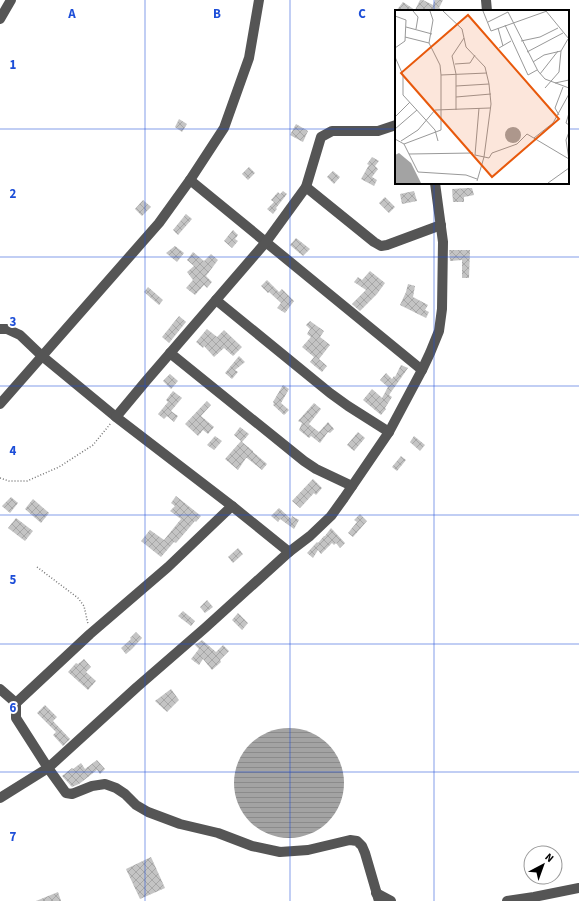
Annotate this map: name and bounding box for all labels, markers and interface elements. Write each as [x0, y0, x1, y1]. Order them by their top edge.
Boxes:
text: A [67, 5, 76, 23]
text: B [213, 5, 221, 23]
text: C [358, 5, 366, 23]
inset map [395, 10, 569, 184]
text: 1 [10, 56, 17, 74]
text: 2 [10, 185, 17, 203]
text: 3 [10, 313, 17, 331]
text: 4 [10, 442, 17, 460]
text: 5 [10, 571, 17, 589]
text: 6 [10, 699, 17, 717]
text: 7 [10, 828, 17, 846]
north arrow [523, 845, 563, 885]
text: N [542, 850, 557, 866]

